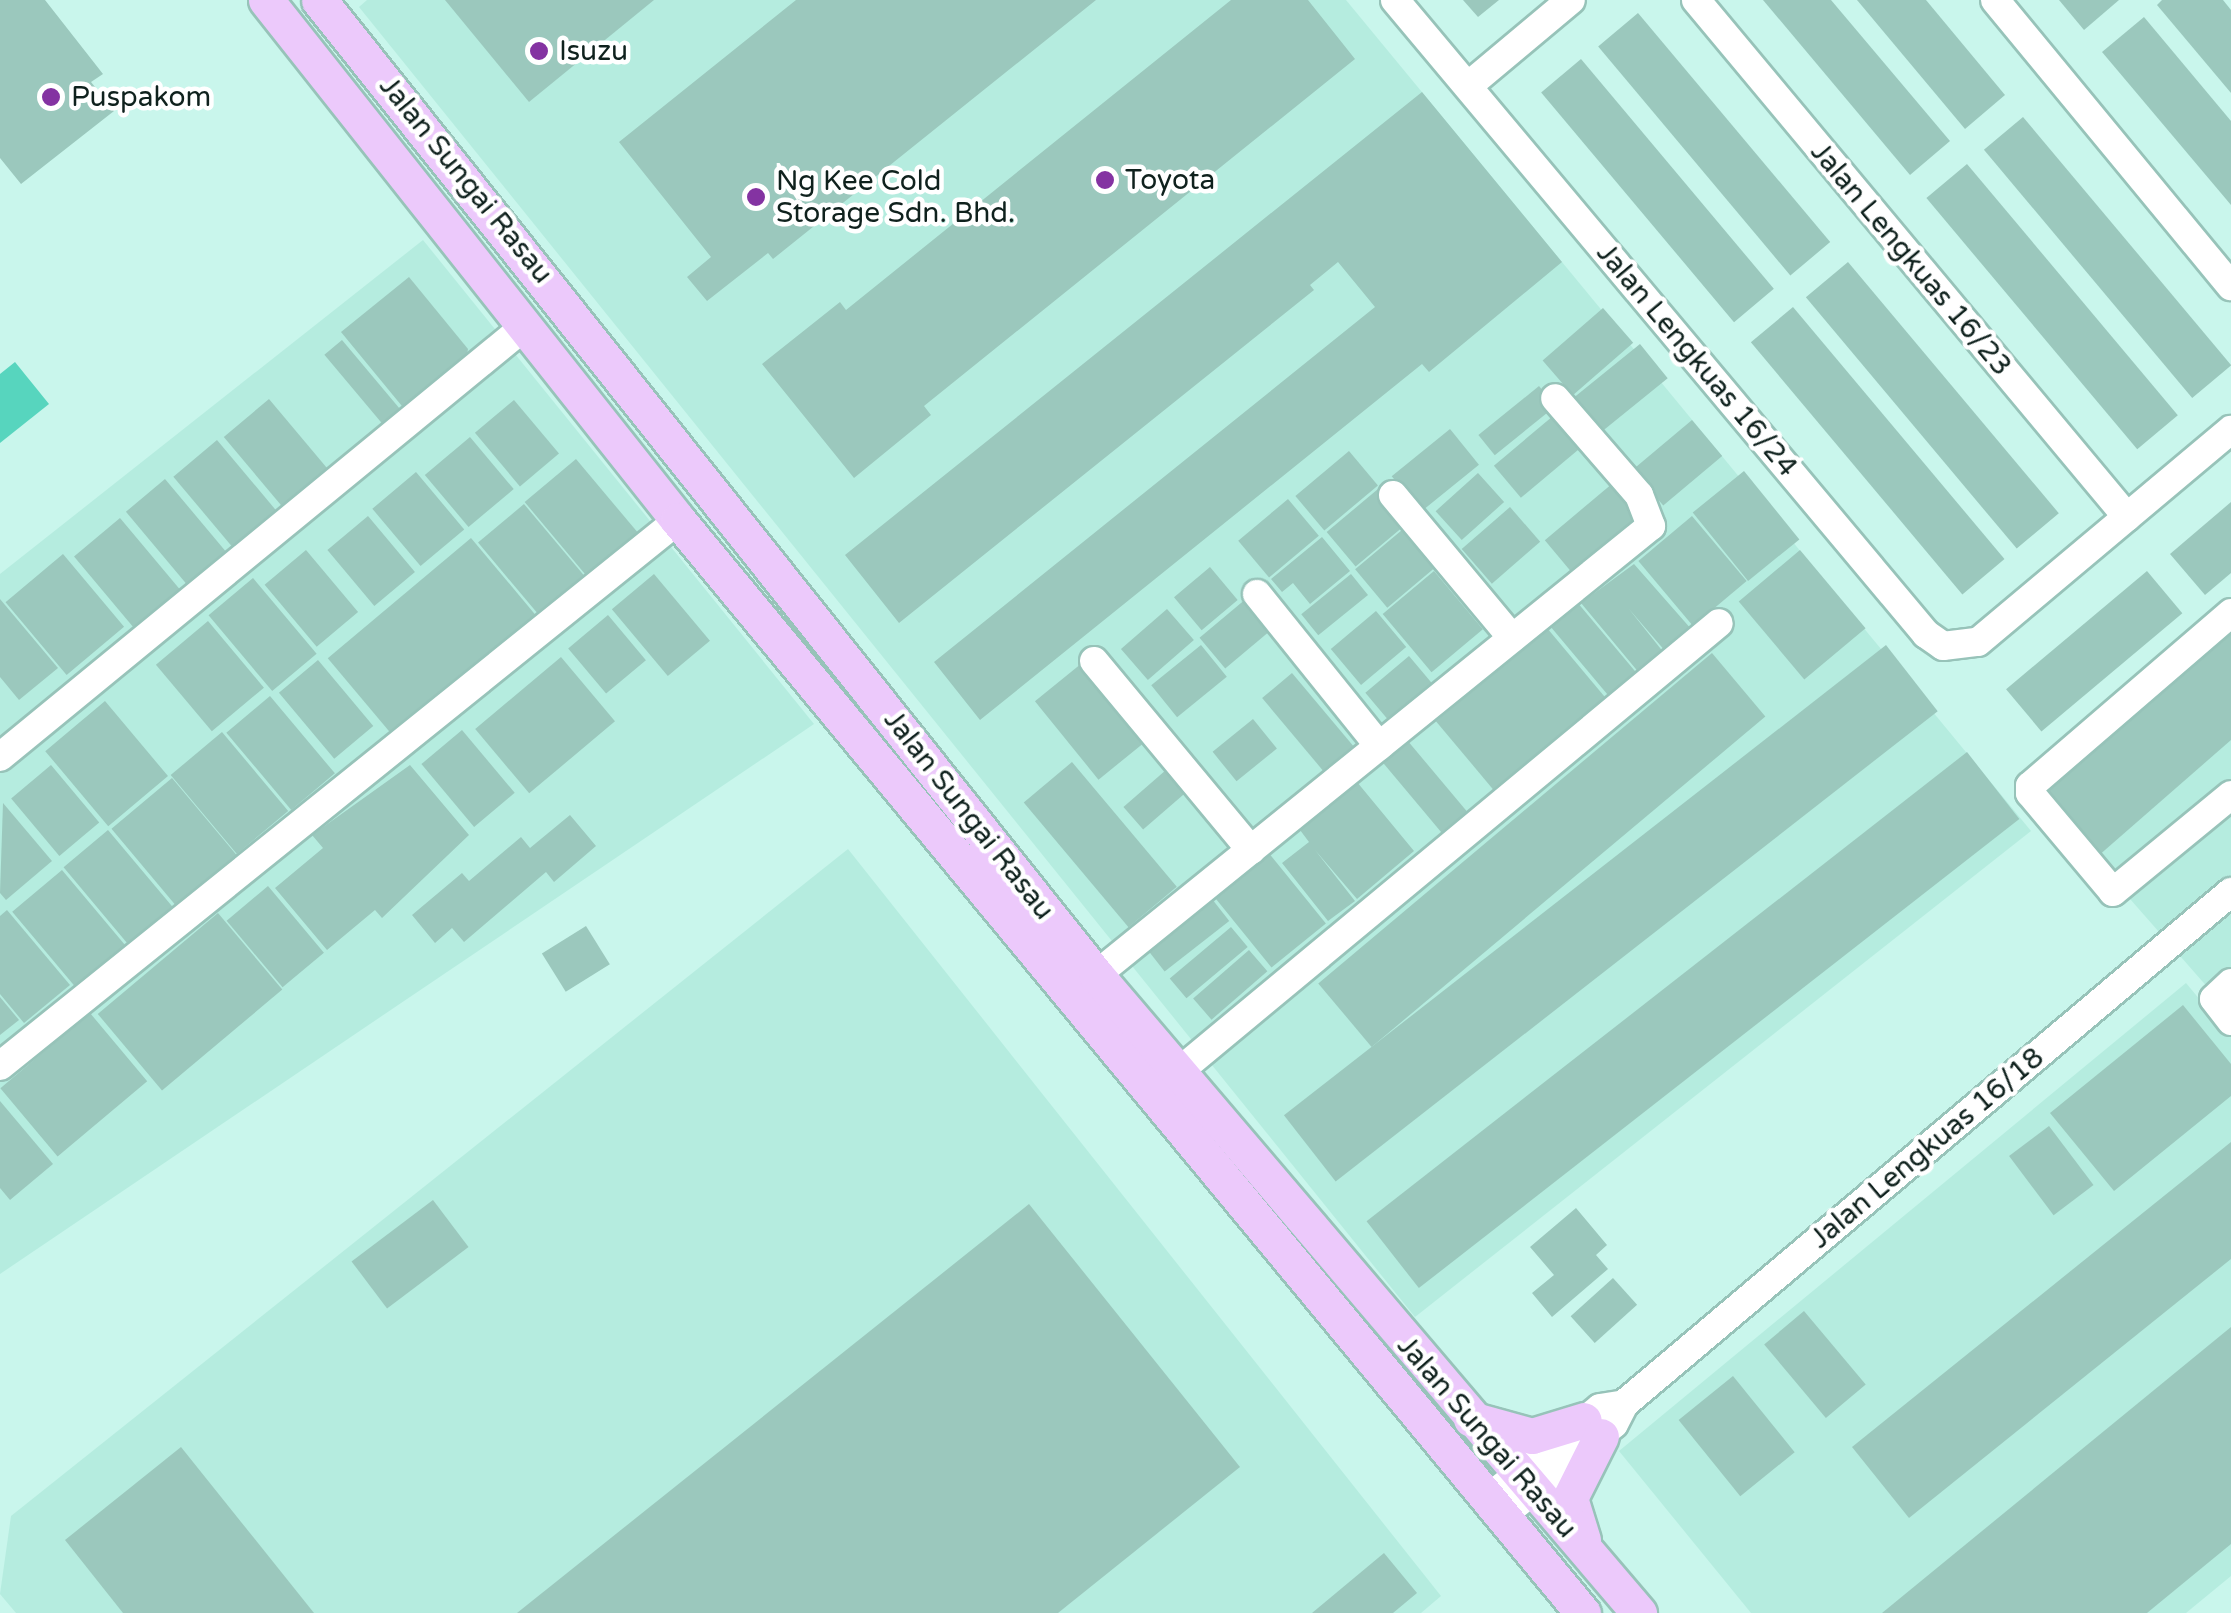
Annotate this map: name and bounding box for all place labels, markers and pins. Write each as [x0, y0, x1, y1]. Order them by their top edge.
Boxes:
place label: Isuzu [559, 34, 628, 68]
marker: Isuzu [528, 40, 550, 62]
place label: Puspakom [71, 80, 211, 114]
marker: Puspakom [40, 86, 62, 108]
place label: Toyota [1125, 163, 1215, 197]
place label: Ng Kee Cold Storage Sdn. Bhd. [776, 164, 1015, 230]
marker: Toyota [1094, 169, 1116, 191]
marker: Ng Kee Cold Storage Sdn. Bhd. [745, 186, 767, 208]

